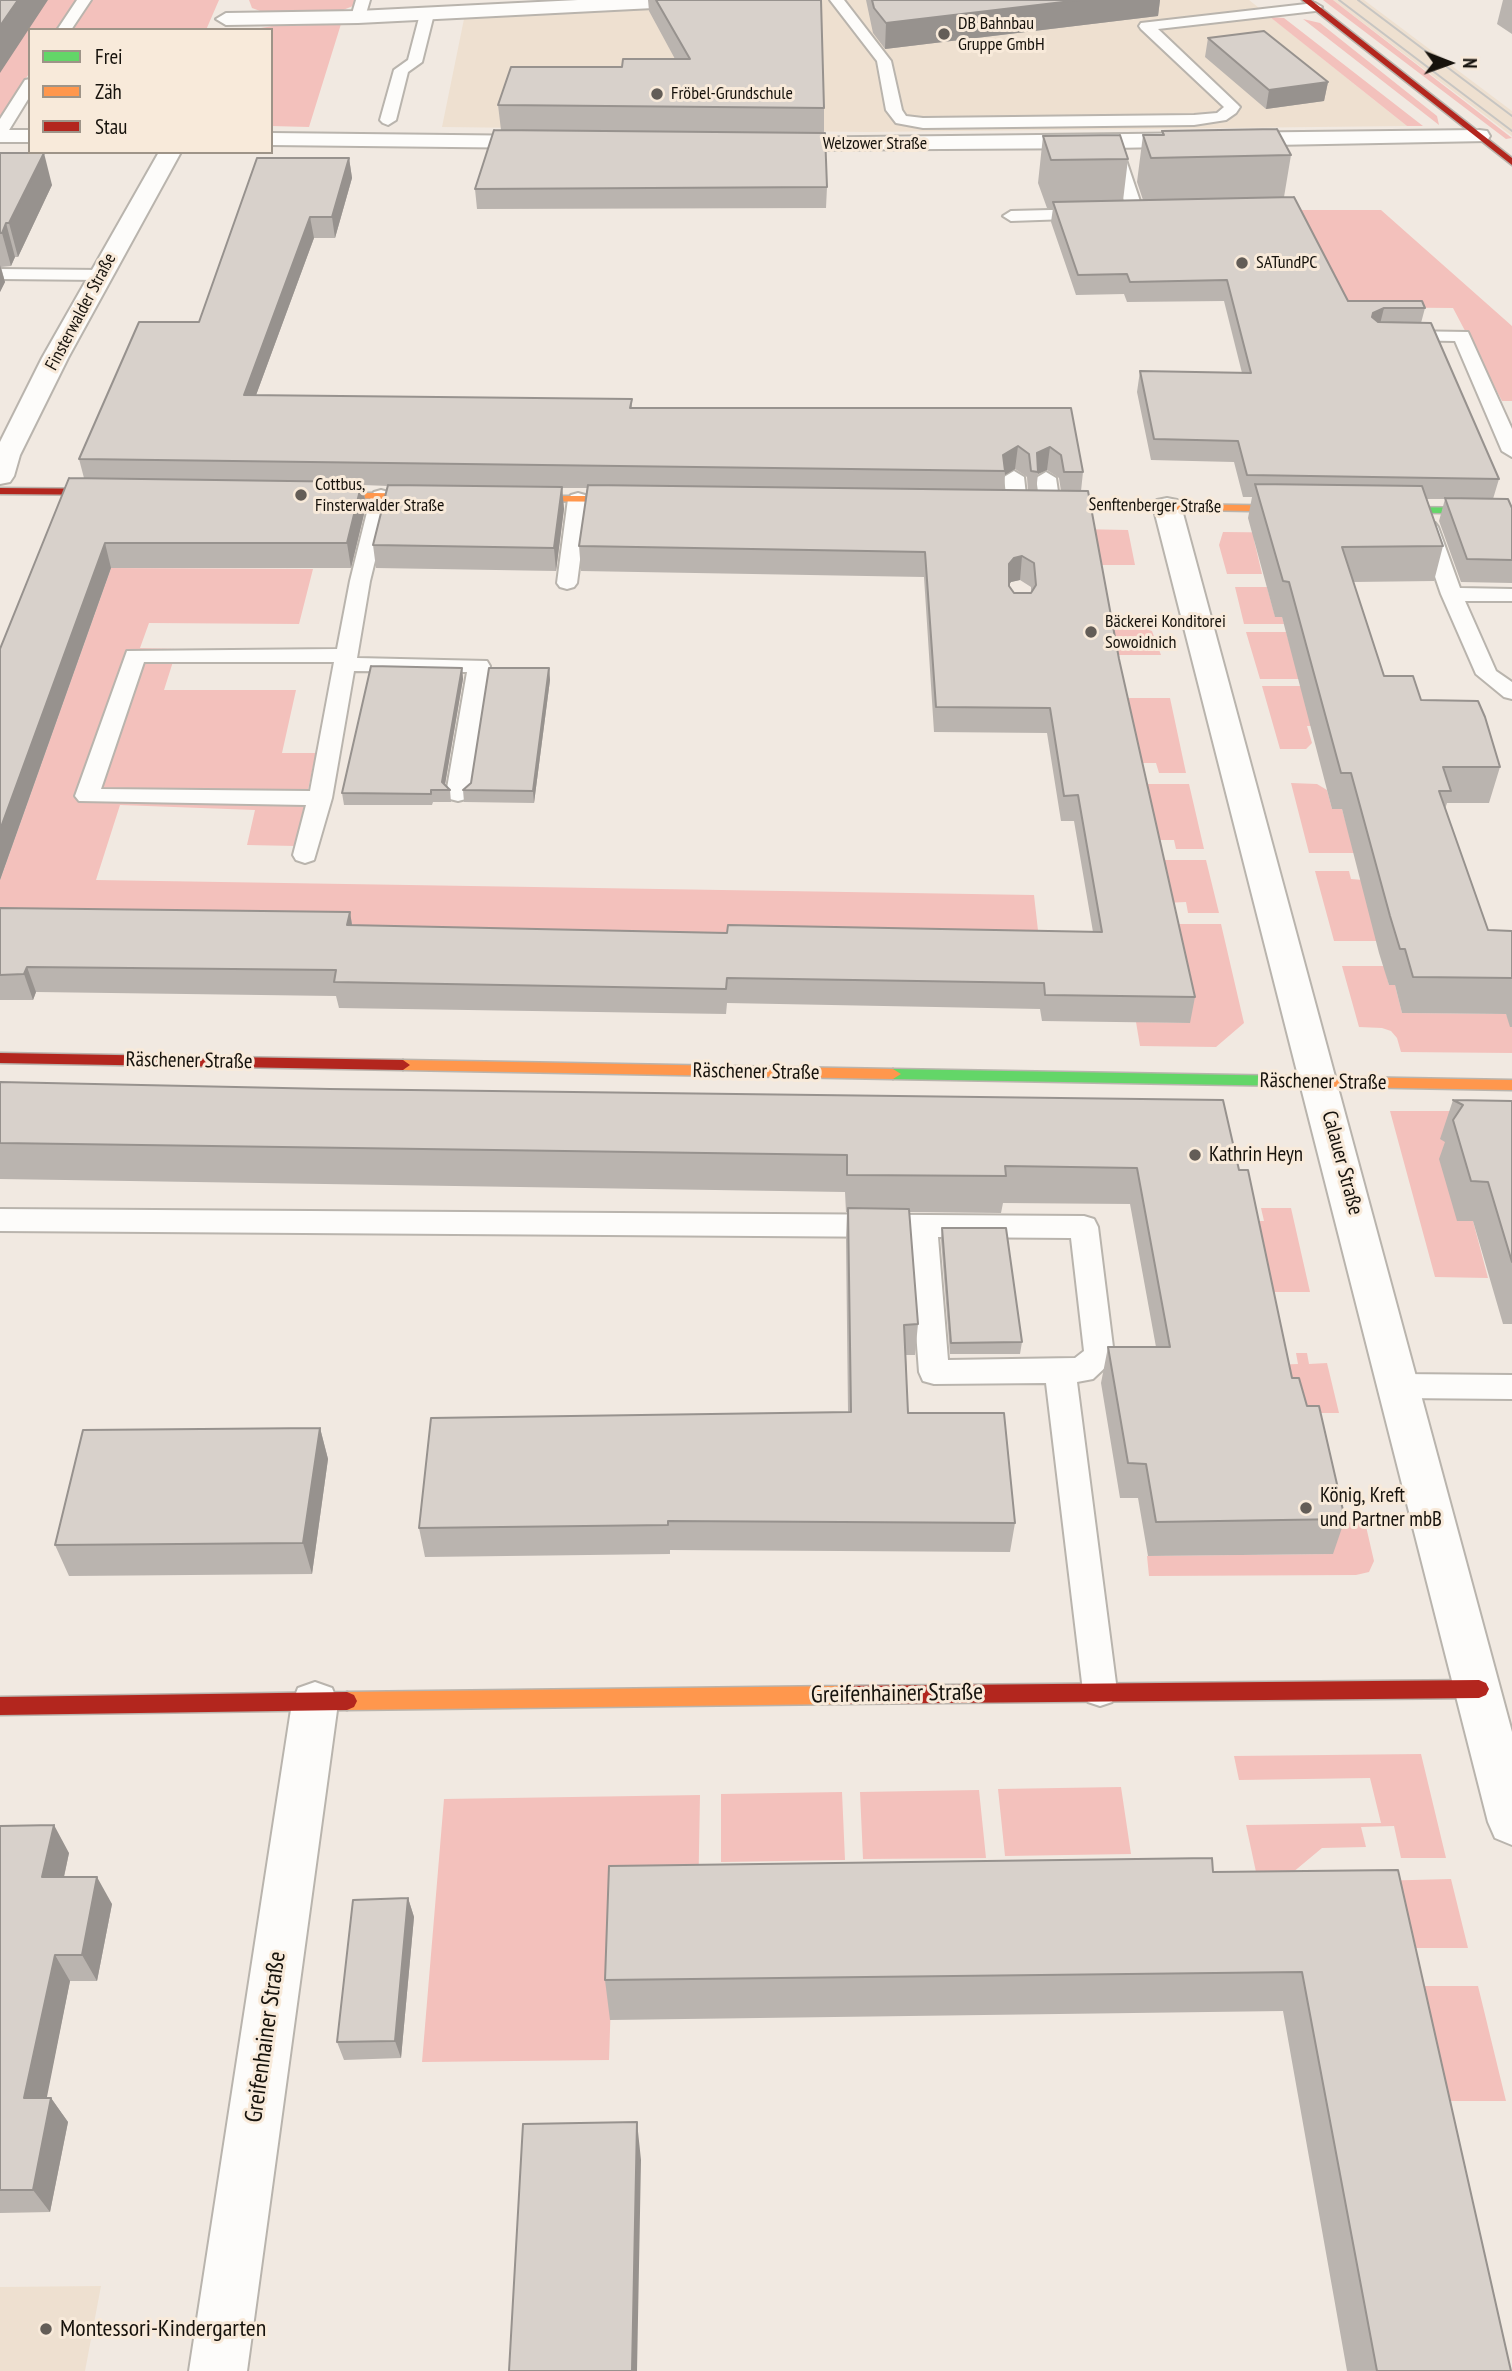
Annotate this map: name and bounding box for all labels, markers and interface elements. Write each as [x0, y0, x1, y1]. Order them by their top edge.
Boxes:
place label: DB Bahnbau Gruppe GmbH [958, 13, 1045, 56]
marker: DB Bahnbau Gruppe GmbH [936, 26, 952, 42]
legend [28, 28, 273, 154]
north arrow [1414, 28, 1484, 98]
text: Frei [95, 43, 123, 70]
text: N [1458, 58, 1482, 69]
text: Zäh [95, 78, 122, 105]
place label: Fröbel-Grundschule [671, 83, 793, 105]
marker: Fröbel-Grundschule [649, 86, 665, 102]
text: Stau [95, 113, 127, 140]
street label: Welzower Straße [823, 133, 927, 155]
street label: Finsterwalder Straße [41, 250, 121, 374]
place label: SATundPC [1256, 252, 1317, 274]
marker: SATundPC [1234, 255, 1250, 271]
place label: Cottbus, Finsterwalder Straße [315, 474, 444, 516]
marker: Cottbus, Finsterwalder Straße [293, 487, 309, 503]
street label: Senftenberger Straße [1088, 494, 1222, 518]
place label: Bäckerei Konditorei Sowoidnich [1105, 611, 1226, 654]
marker: Bäckerei Konditorei Sowoidnich [1083, 624, 1099, 640]
street label: Räschener Straße [125, 1047, 253, 1075]
street label: Räschener Straße [692, 1058, 820, 1086]
street label: Räschener Straße [1259, 1068, 1387, 1096]
street label: Calauer Straße [1316, 1108, 1368, 1218]
place label: Kathrin Heyn [1209, 1142, 1303, 1168]
marker: Kathrin Heyn [1187, 1147, 1203, 1163]
place label: König, Kreft und Partner mbB [1320, 1483, 1442, 1533]
marker: König, Kreft und Partner mbB [1298, 1500, 1314, 1516]
street label: Greifenhainer Straße [811, 1678, 983, 1710]
street label: Greifenhainer Straße [240, 1950, 292, 2124]
place label: Montessori-Kindergarten [60, 2315, 266, 2343]
marker: Montessori-Kindergarten [38, 2321, 54, 2337]

